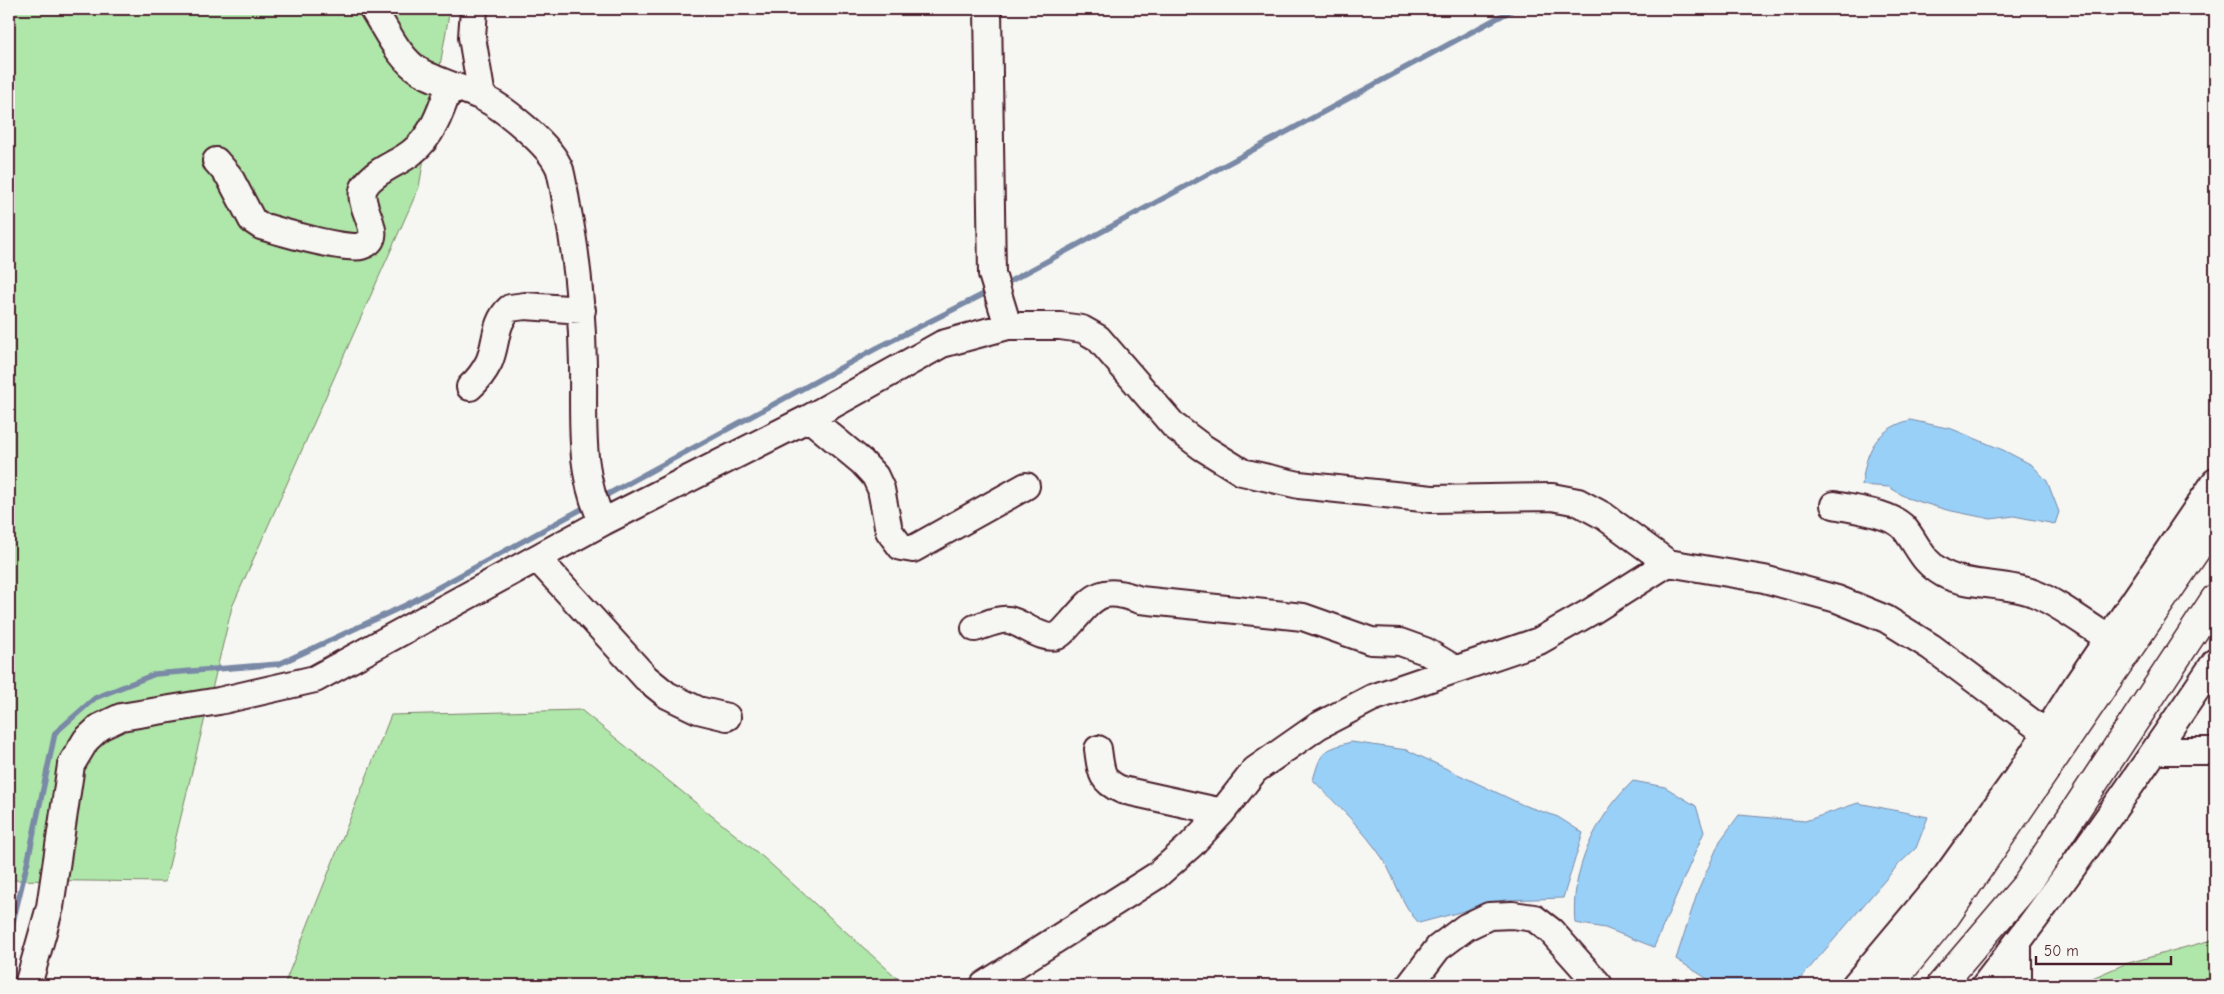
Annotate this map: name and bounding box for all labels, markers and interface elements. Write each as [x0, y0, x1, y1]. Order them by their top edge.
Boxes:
scale bar [2036, 934, 2172, 966]
text: 50 m [2044, 942, 2079, 960]

